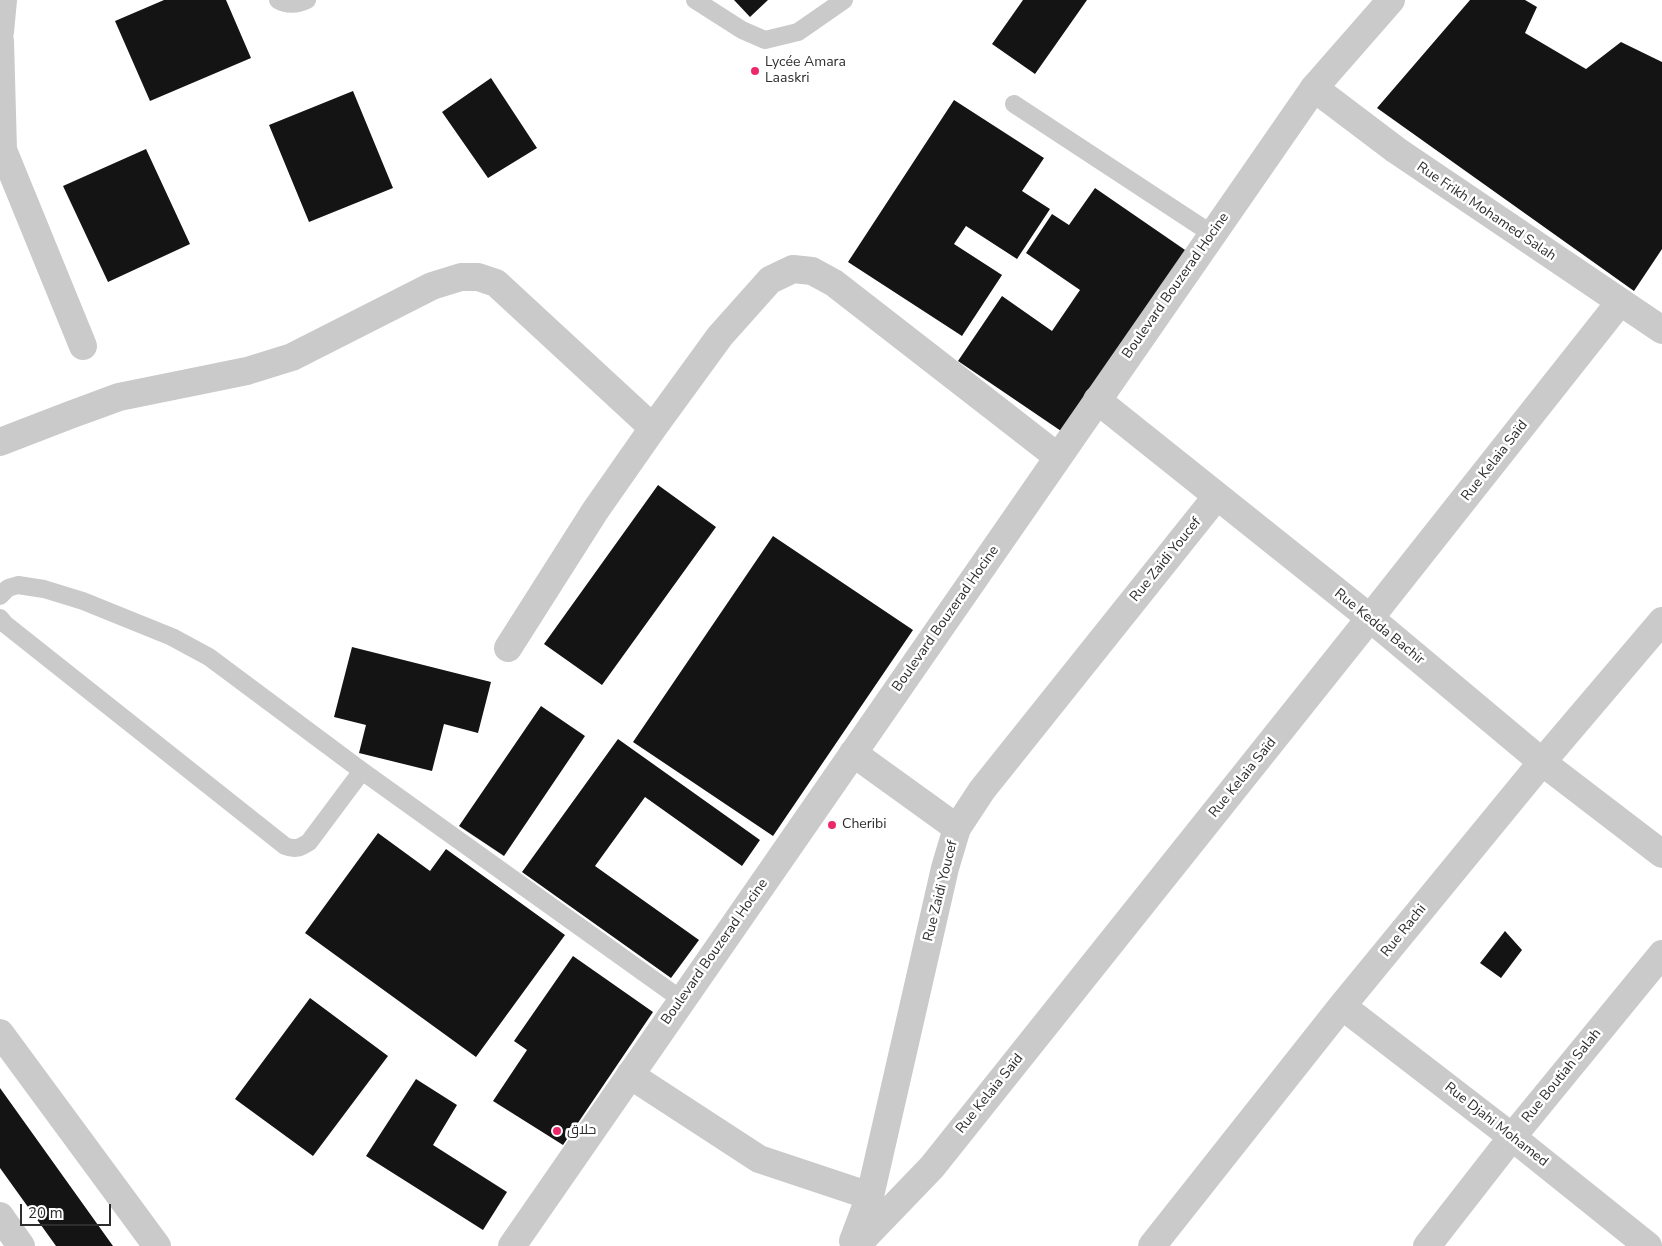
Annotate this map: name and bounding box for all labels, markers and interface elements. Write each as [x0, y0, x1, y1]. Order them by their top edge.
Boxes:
place label: Lycée Amara Laaskri [765, 55, 846, 88]
marker: Lycée Amara Laaskri [749, 65, 761, 77]
street label: Rue Frikh Mohamed Salah [1413, 159, 1559, 265]
street label: Boulevard Bouzerad Hocine [1119, 210, 1233, 362]
street label: Rue Kelaia Saïd [1458, 417, 1532, 505]
street label: Rue Zaidi Youcef [1127, 515, 1205, 605]
street label: Boulevard Bouzerad Hocine [889, 543, 1003, 695]
street label: Rue Kedda Bachir [1330, 585, 1428, 669]
street label: Rue Kelaia Saïd [1206, 735, 1280, 821]
place label: Cheribi [842, 817, 886, 833]
marker: Cheribi [826, 819, 838, 831]
street label: Rue Zaidi Youcef [920, 839, 962, 943]
street label: Boulevard Bouzerad Hocine [658, 876, 772, 1028]
street label: Rue Rachi [1378, 901, 1430, 961]
street label: Rue Boutiah Salah [1519, 1026, 1605, 1126]
street label: Rue Kelaia Saïd [953, 1051, 1027, 1137]
street label: Rue Djahi Mohamed [1441, 1079, 1551, 1171]
place label: حلاق [567, 1123, 596, 1139]
marker: حلاق [551, 1125, 563, 1137]
scale bar [22, 1194, 114, 1226]
text: 20 m [28, 1203, 63, 1223]

